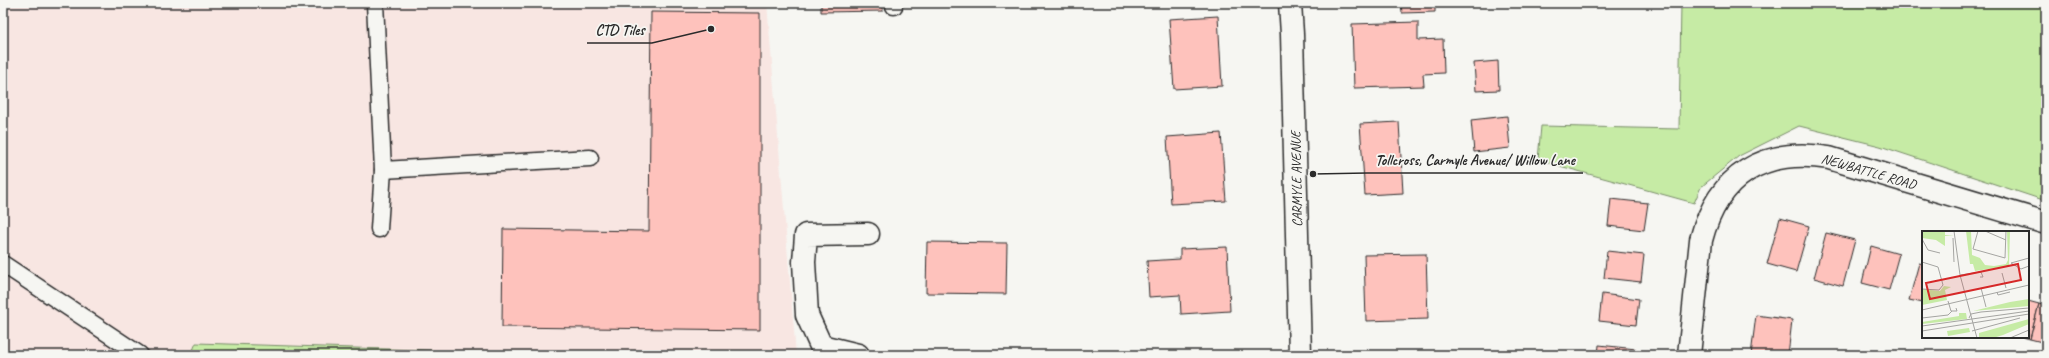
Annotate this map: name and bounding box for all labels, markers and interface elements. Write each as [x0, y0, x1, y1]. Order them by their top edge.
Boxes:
callout: CTD Tiles [587, 16, 652, 43]
text: CTD Tiles [595, 21, 646, 40]
street label: CARMYLE AVENUE [1287, 129, 1306, 227]
callout: Tollcross, Carmyle Avenue/ Willow Lane [1367, 146, 1583, 173]
street label: NEWBATTLE ROAD [1820, 150, 1919, 193]
text: Tollcross, Carmyle Avenue/ Willow Lane [1375, 151, 1577, 170]
inset map [1922, 231, 2029, 338]

